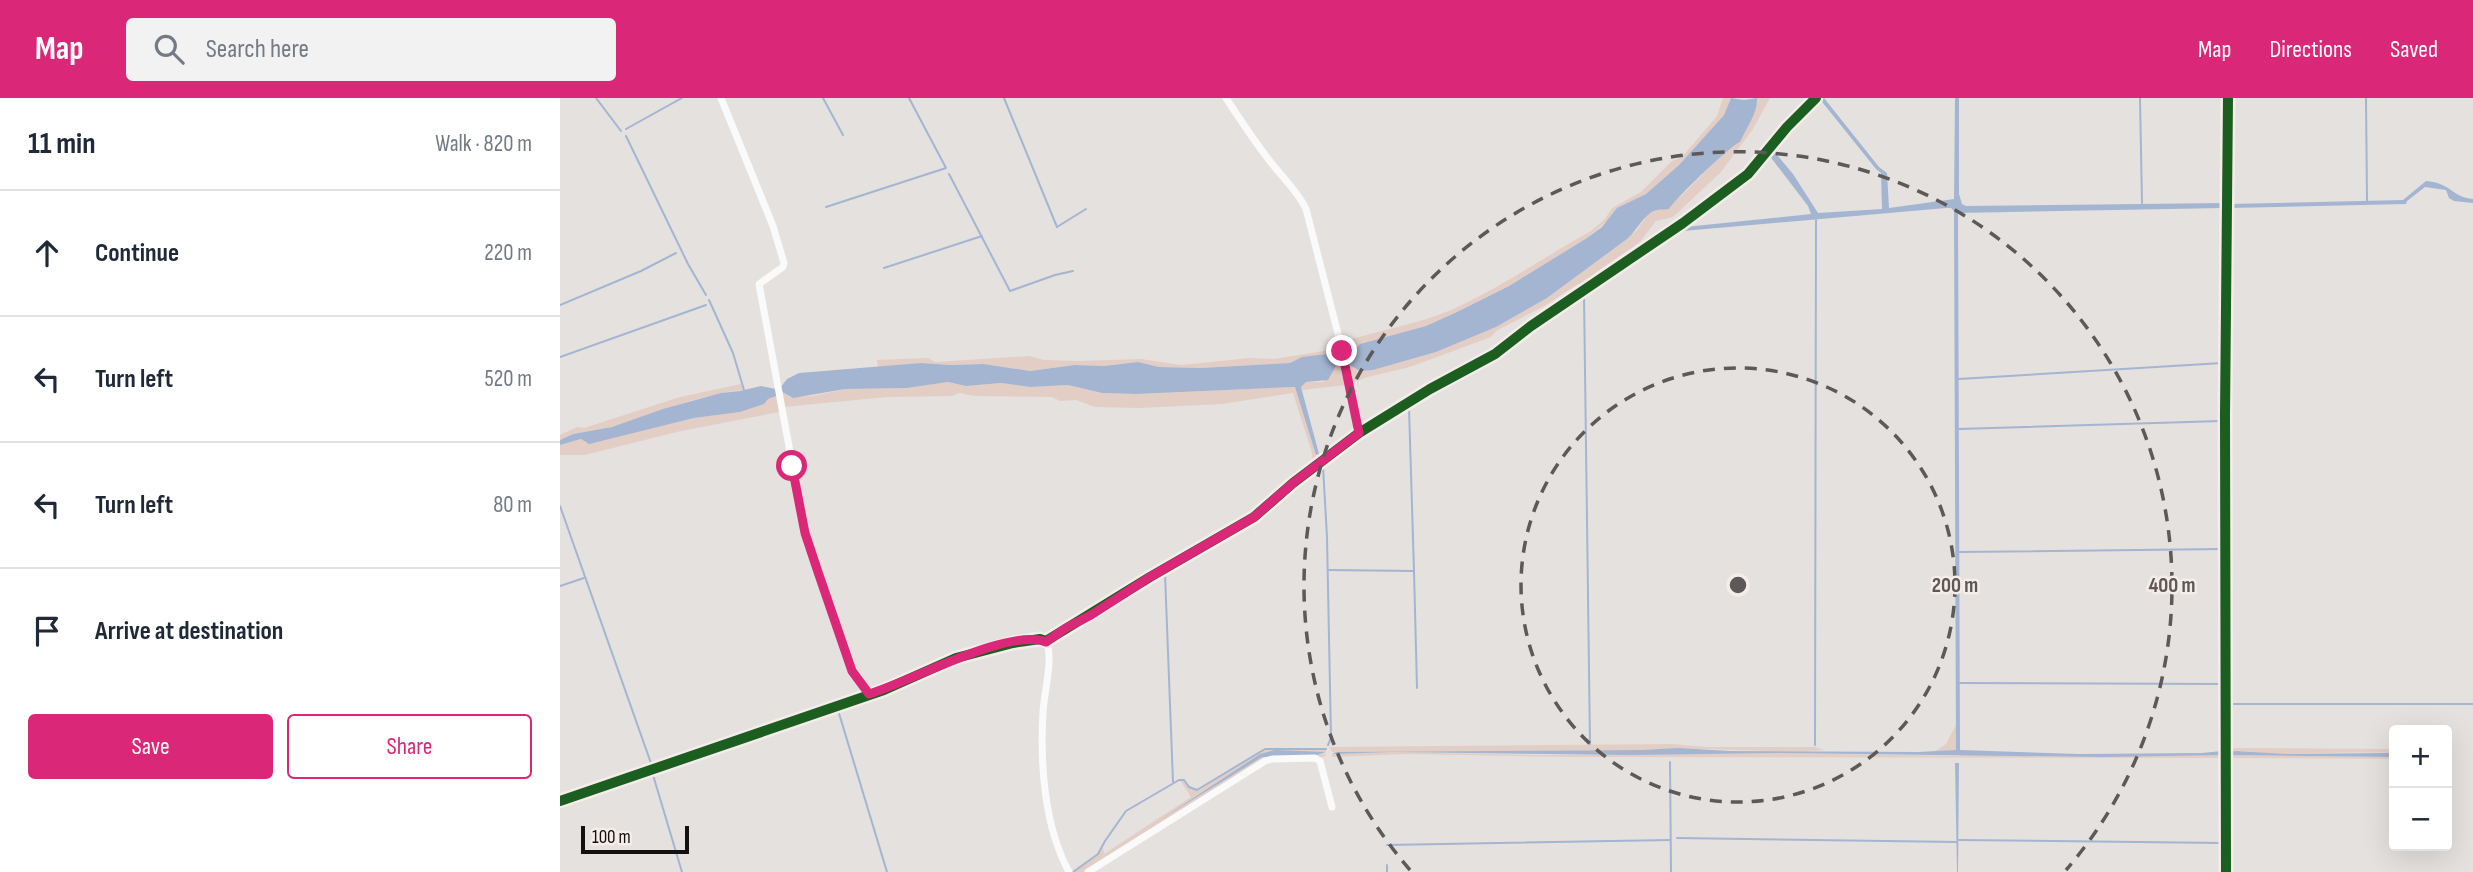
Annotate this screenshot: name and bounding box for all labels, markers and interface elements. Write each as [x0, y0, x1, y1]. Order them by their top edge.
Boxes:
search box [126, 18, 616, 81]
text: Map [35, 29, 84, 69]
icon: search [150, 30, 188, 68]
text: Search here [206, 34, 309, 65]
text: Map [2198, 35, 2231, 64]
text: Directions [2269, 35, 2352, 64]
text: Saved [2390, 35, 2438, 64]
text: 11 min [28, 126, 96, 162]
text: Walk · 820 m [435, 130, 532, 158]
icon: ahead [28, 234, 66, 272]
text: Continue [95, 238, 179, 269]
text: 220 m [484, 239, 532, 267]
route end [1326, 335, 1357, 366]
icon: left [28, 360, 66, 398]
text: Turn left [95, 364, 173, 395]
text: 520 m [485, 365, 532, 393]
route start [776, 450, 807, 481]
icon: left [28, 486, 66, 524]
text: Turn left [95, 490, 173, 521]
text: 80 m [493, 491, 532, 519]
centre of rings [1726, 573, 1750, 597]
text: 200 m [1932, 573, 1978, 598]
text: 400 m [2149, 573, 2195, 598]
icon: arrive [28, 612, 66, 650]
text: Arrive at destination [95, 616, 283, 647]
button: Save [28, 714, 273, 779]
button: Share [287, 714, 532, 779]
map controls [2389, 725, 2452, 851]
button: + [2389, 725, 2452, 788]
button: − [2389, 788, 2452, 851]
scale bar [581, 823, 690, 855]
text: 100 m [592, 826, 631, 849]

